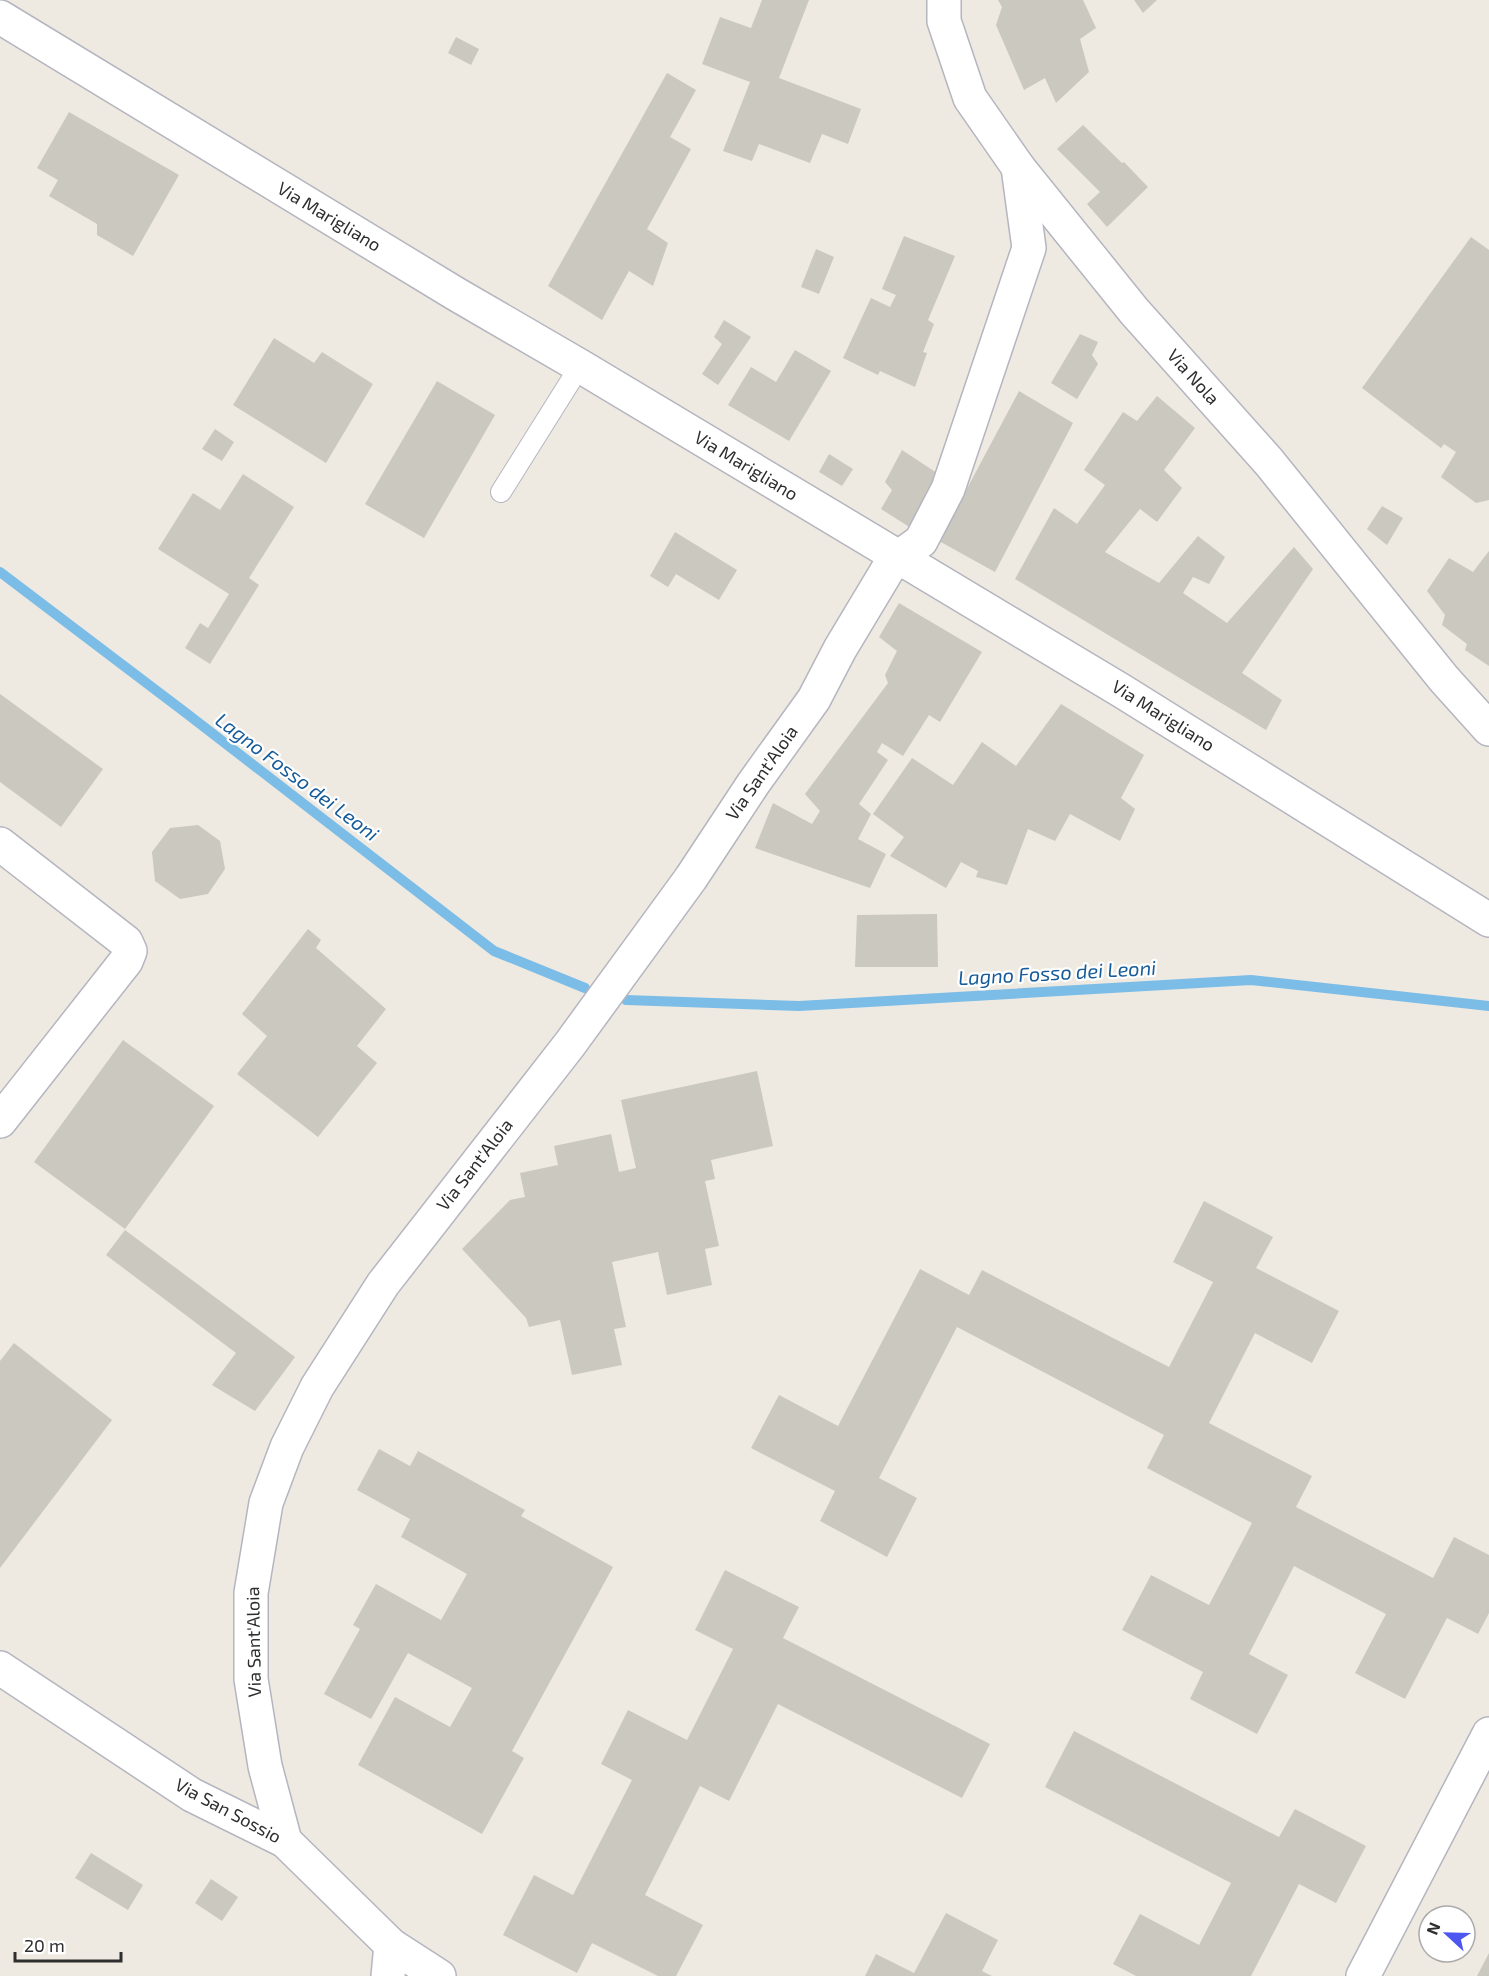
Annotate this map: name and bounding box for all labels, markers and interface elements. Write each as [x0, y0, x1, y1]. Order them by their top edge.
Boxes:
street label: Via Marigliano [274, 177, 385, 256]
street label: Via Nola [1163, 344, 1224, 409]
street label: Via Marigliano [691, 426, 802, 505]
street label: Via Marigliano [1108, 675, 1219, 756]
water label: Lagno Fosso dei Leoni [211, 707, 384, 845]
street label: Via Sant'Aloia [720, 721, 802, 824]
water label: Lagno Fosso dei Leoni [957, 955, 1157, 989]
street label: Via Sant'Aloia [431, 1114, 517, 1215]
street label: Via Sant'Aloia [241, 1586, 265, 1698]
street label: Via San Sossio [172, 1773, 285, 1847]
north arrow [1417, 1904, 1477, 1964]
text: N [1422, 1919, 1444, 1937]
scale bar [15, 1925, 122, 1963]
text: 20 m [24, 1934, 65, 1956]

